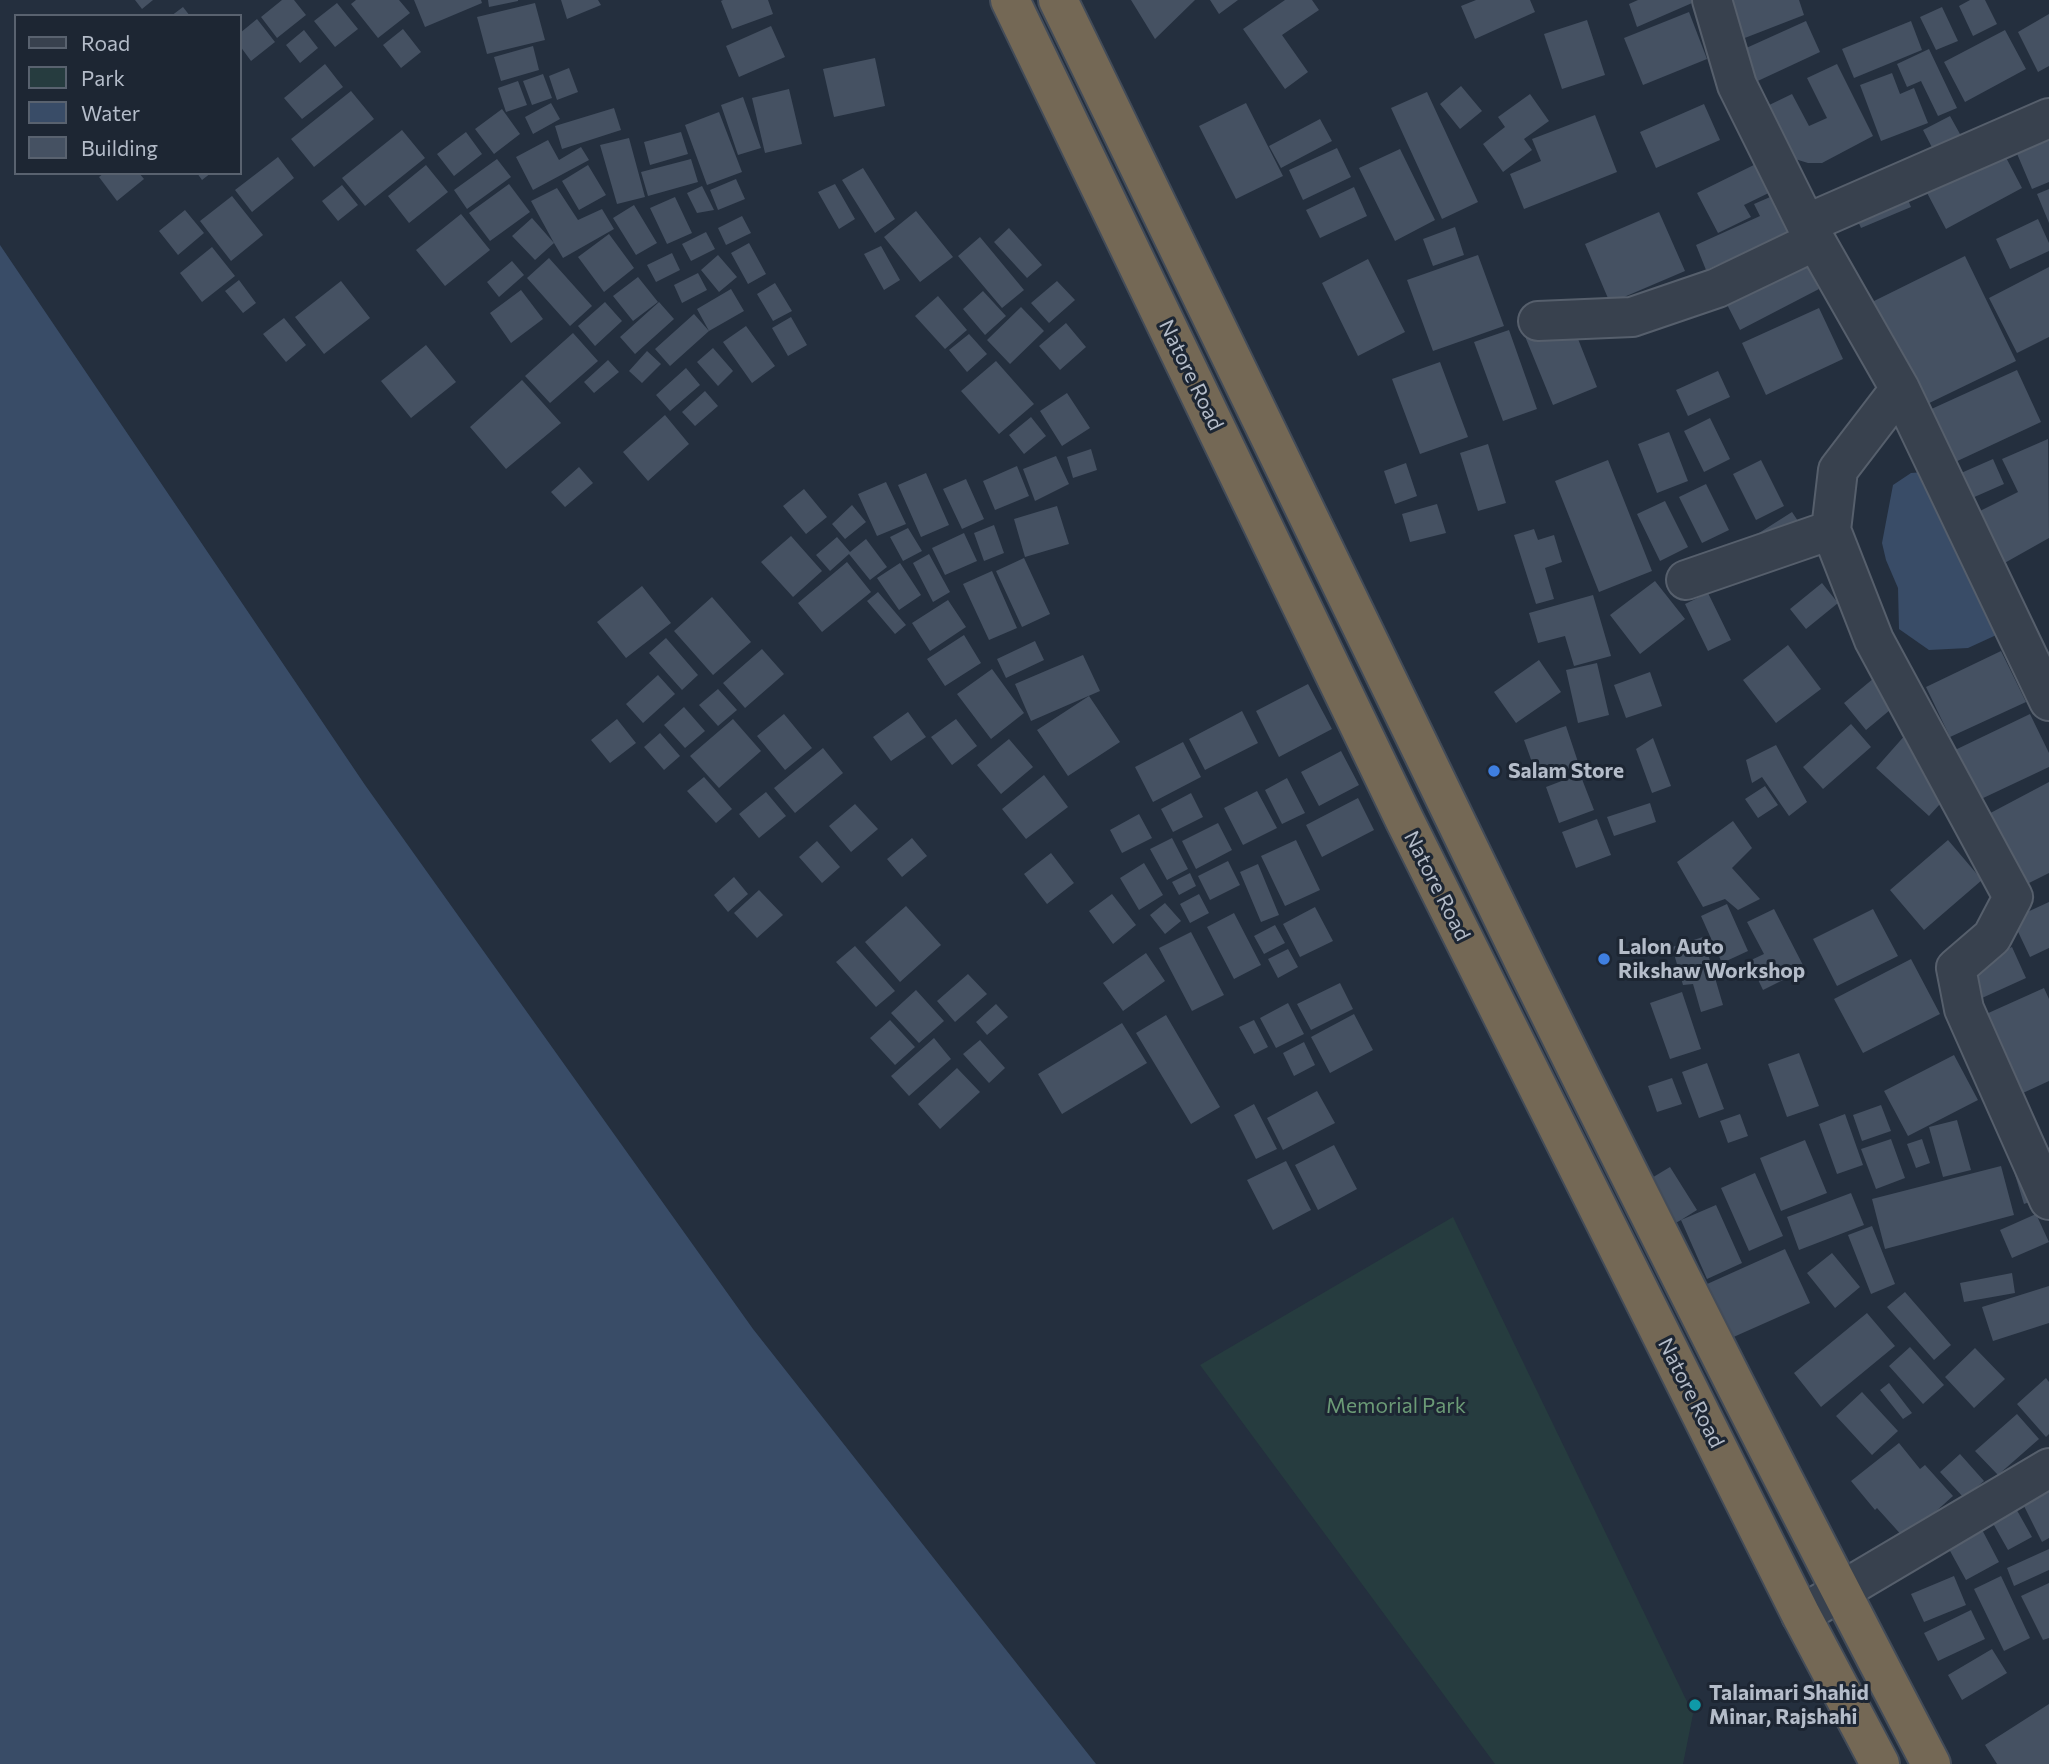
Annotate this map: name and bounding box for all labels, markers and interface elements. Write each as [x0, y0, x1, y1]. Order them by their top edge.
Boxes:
legend [14, 14, 242, 175]
text: Road [81, 30, 130, 55]
text: Park [81, 65, 125, 90]
text: Water [81, 100, 140, 125]
text: Building [81, 135, 158, 160]
street label: Natore Road [1153, 316, 1229, 434]
place label: Salam Store [1508, 758, 1624, 784]
marker: Salam Store [1486, 763, 1502, 779]
street label: Natore Road [1399, 827, 1475, 945]
place label: Lalon Auto Rikshaw Workshop [1618, 934, 1805, 984]
marker: Lalon Auto Rikshaw Workshop [1596, 951, 1612, 967]
street label: Natore Road [1653, 1334, 1729, 1452]
park label: Memorial Park [1326, 1393, 1466, 1419]
place label: Talaimari Shahid Minar, Rajshahi [1709, 1680, 1869, 1730]
marker: Talaimari Shahid Minar, Rajshahi [1687, 1697, 1703, 1713]

